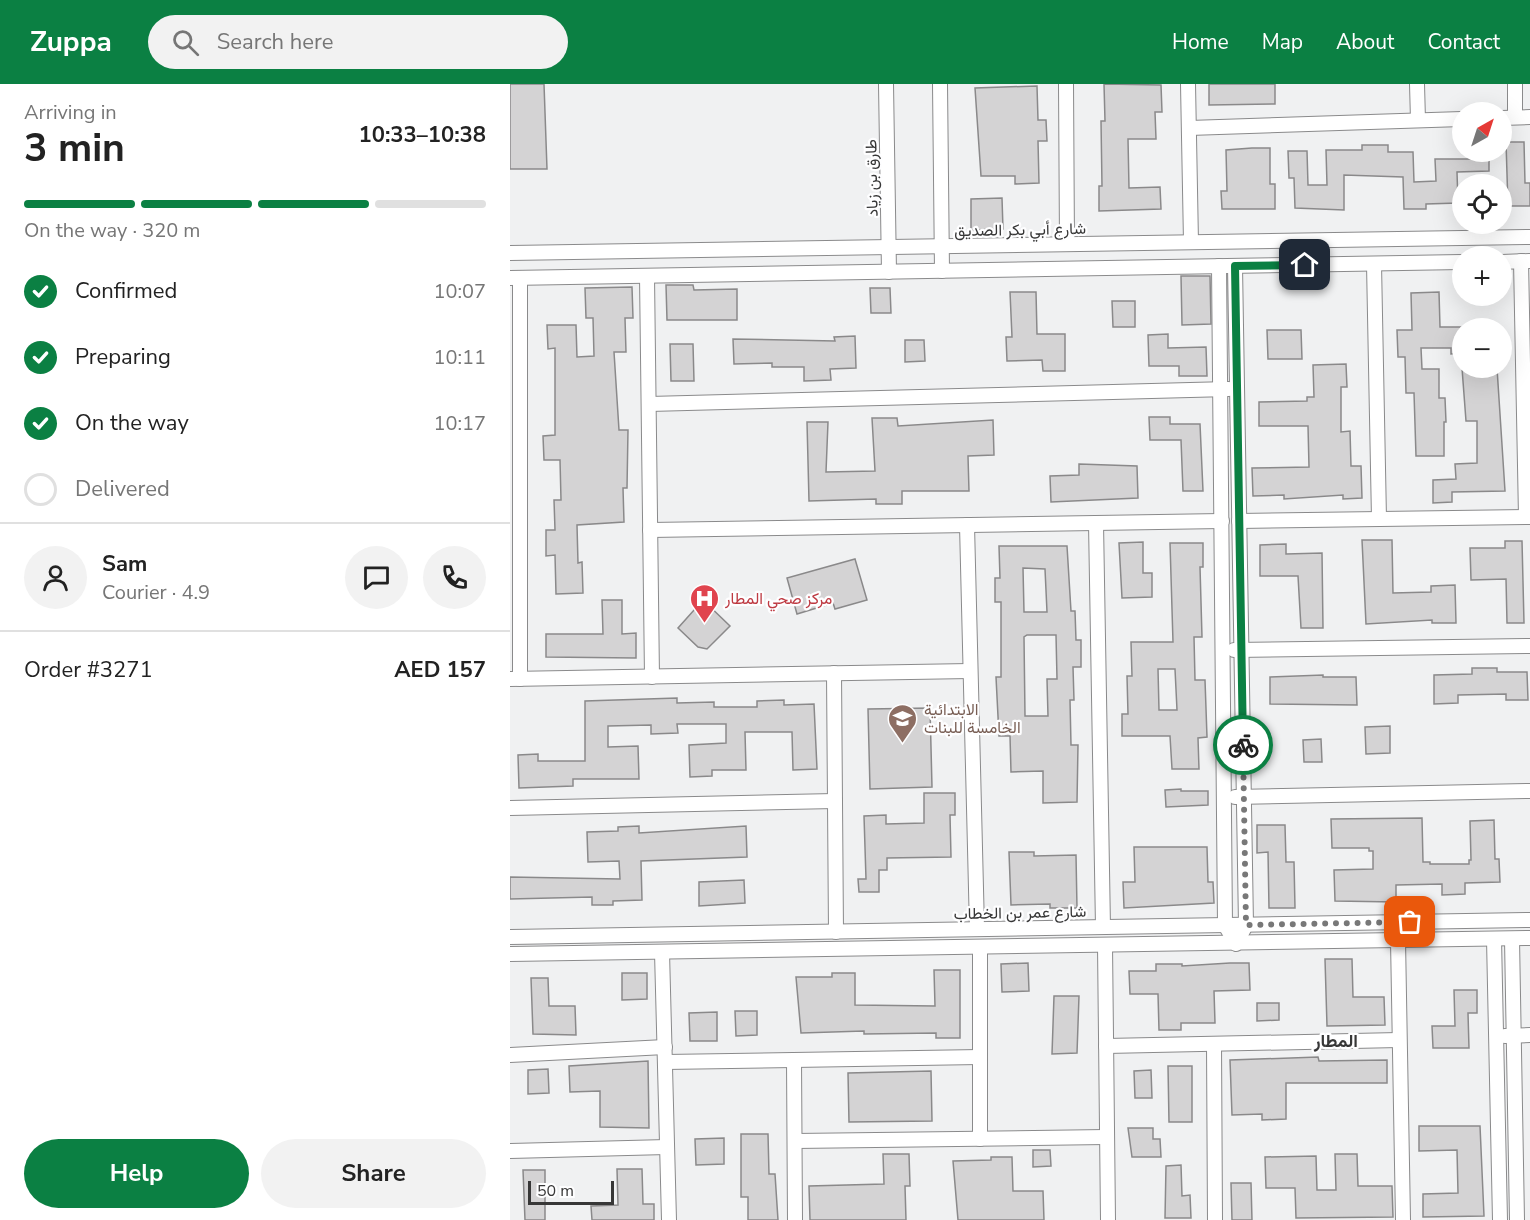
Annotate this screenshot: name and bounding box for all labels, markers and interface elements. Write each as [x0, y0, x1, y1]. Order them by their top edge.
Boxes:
search box [148, 15, 568, 69]
text: Zuppa [30, 23, 112, 61]
icon: search [169, 26, 202, 59]
text: Search here [217, 27, 333, 57]
text: Home [1172, 28, 1229, 56]
text: Map [1262, 28, 1303, 56]
text: About [1336, 28, 1394, 56]
text: Contact [1427, 28, 1500, 56]
text: Arriving in [24, 99, 117, 126]
north arrow [1452, 102, 1512, 162]
map controls [1452, 102, 1512, 378]
text: 10:33–10:38 [358, 120, 486, 150]
text: 3 min [24, 122, 125, 175]
street label: طارق بن زياد [860, 139, 884, 217]
button: locate [1452, 174, 1512, 234]
text: On the way · 320 m [24, 217, 200, 244]
street label: شارع أبي بكر الصديق [954, 218, 1086, 244]
pin [1279, 239, 1330, 290]
button: + [1452, 246, 1512, 306]
icon: home [1288, 248, 1321, 281]
icon: check [24, 275, 57, 308]
text: Confirmed [75, 276, 177, 306]
text: 10:07 [433, 278, 486, 305]
button: − [1452, 318, 1512, 378]
icon: check [24, 341, 57, 374]
text: Preparing [75, 342, 171, 372]
text: 10:11 [433, 344, 486, 371]
icon: check [24, 407, 57, 440]
text: On the way [75, 408, 189, 438]
text: 10:17 [433, 410, 486, 437]
text: Delivered [75, 474, 170, 504]
button: person [24, 546, 87, 609]
button: chat [345, 546, 408, 609]
button: phone [423, 546, 486, 609]
text: Sam [102, 549, 147, 579]
text: Courier · 4.9 [102, 579, 210, 606]
hospital icon: مركز صحي المطار [688, 582, 720, 624]
place label: مركز صحي المطار [724, 588, 832, 612]
text: Order #3271 [24, 655, 153, 685]
text: AED 157 [394, 655, 486, 685]
place label: الابتدائية الخامسة للبنات [924, 699, 1021, 739]
school or university icon: الابتدائية الخامسة للبنات [887, 702, 919, 744]
courier [1213, 715, 1273, 775]
icon: bike [1227, 729, 1260, 762]
pin [1384, 896, 1435, 947]
street label: شارع عمر بن الخطاب [953, 901, 1087, 925]
icon: bag [1393, 905, 1426, 938]
district label: المطار [1313, 1029, 1358, 1053]
button: Help [24, 1139, 249, 1208]
button: Share [261, 1139, 486, 1208]
scale bar [528, 1178, 614, 1206]
text: 50 m [537, 1180, 574, 1202]

